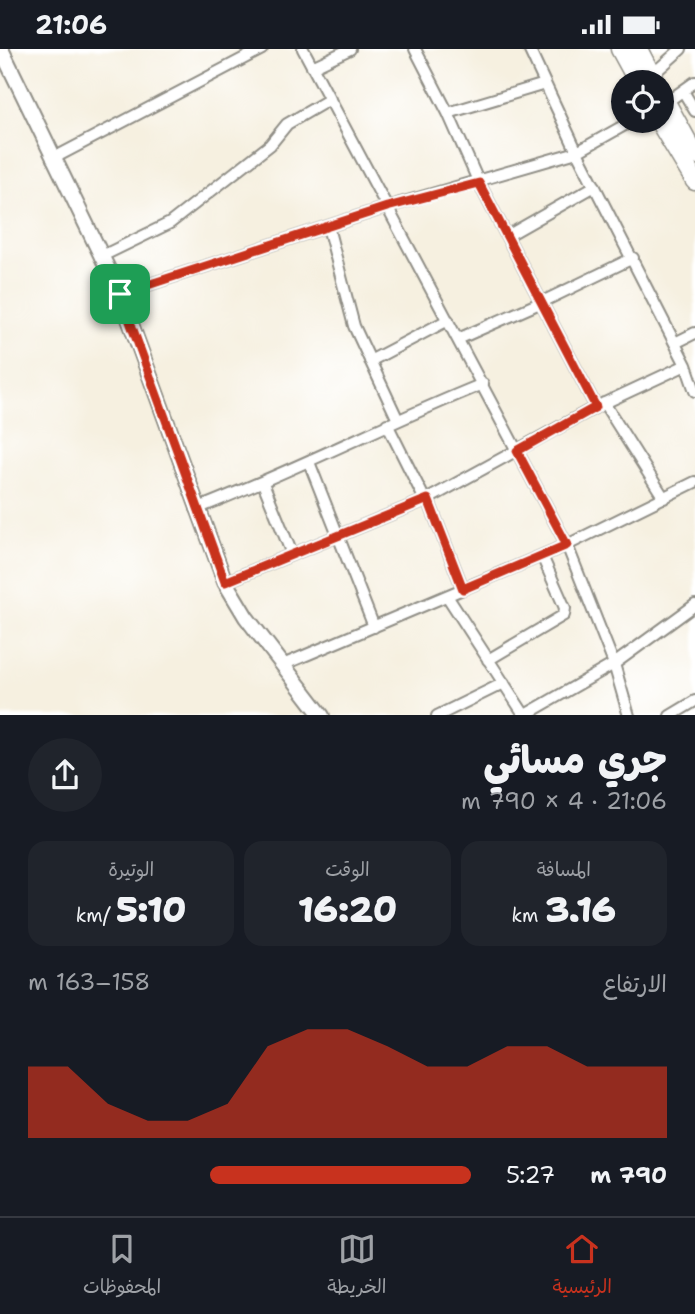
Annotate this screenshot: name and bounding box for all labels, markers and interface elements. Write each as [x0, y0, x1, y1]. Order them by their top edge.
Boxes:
text: 21:06 [35, 7, 107, 42]
map controls [611, 70, 674, 133]
button: locate [611, 70, 674, 133]
pin [90, 264, 150, 324]
icon: arrive [101, 275, 139, 313]
text: جري مسائي [483, 734, 667, 785]
button: share [28, 738, 102, 812]
text: 21:06 · 4 × 790 m [461, 786, 667, 816]
text: الوتيرة [108, 857, 154, 882]
text: الوقت [325, 857, 370, 882]
text: المسافة [537, 857, 591, 882]
text: 5:10 [116, 886, 187, 933]
text: 16:20 [298, 886, 397, 933]
text: 3.16 [545, 886, 616, 933]
text: /km [76, 903, 116, 928]
text: km [512, 903, 545, 928]
text: 158–163 m [28, 967, 150, 997]
text: الارتفاع [603, 969, 667, 999]
text: 5:27 [506, 1160, 555, 1190]
text: 790 m [590, 1160, 667, 1190]
tab: المحفوظات [83, 1230, 161, 1303]
tab: الخريطة [327, 1230, 386, 1303]
tab: الرئيسية [552, 1230, 612, 1303]

